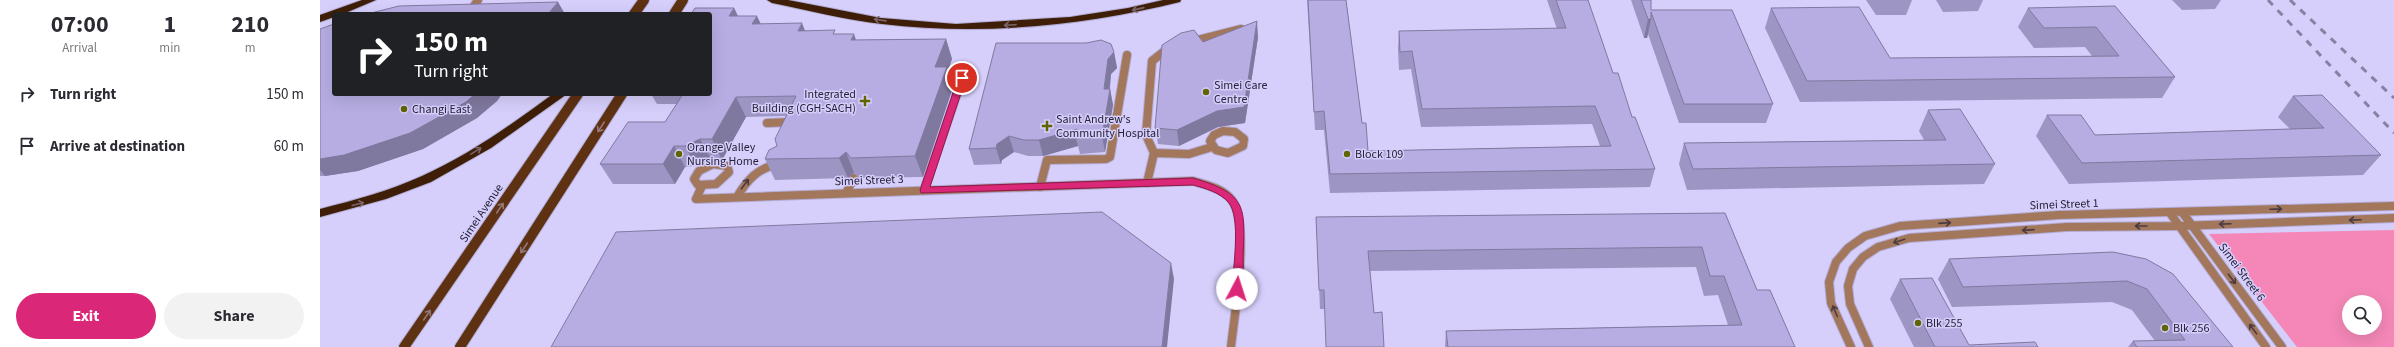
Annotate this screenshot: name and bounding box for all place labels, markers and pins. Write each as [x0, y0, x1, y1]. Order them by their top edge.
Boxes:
pin [945, 61, 979, 95]
place label: Simei Care Centre [1214, 77, 1268, 108]
place label: Integrated Building (CGH-SACH) [752, 86, 856, 117]
marker: Simei Care Centre [1201, 87, 1211, 97]
marker: Integrated Building (CGH-SACH) [859, 95, 871, 107]
place label: Changi East [412, 101, 471, 118]
marker: Changi East [399, 104, 409, 114]
place label: Saint Andrew's Community Hospital [1056, 111, 1159, 142]
marker: Saint Andrew's Community Hospital [1041, 120, 1053, 132]
place label: Orange Valley Nursing Home [687, 139, 759, 170]
place label: Block 109 [1355, 146, 1403, 163]
marker: Orange Valley Nursing Home [674, 149, 684, 159]
marker: Block 109 [1342, 149, 1352, 159]
place label: Blk 255 [1926, 315, 1962, 332]
marker: Blk 255 [1913, 318, 1923, 328]
place label: Blk 256 [2173, 320, 2209, 337]
marker: Blk 256 [2160, 323, 2170, 333]

